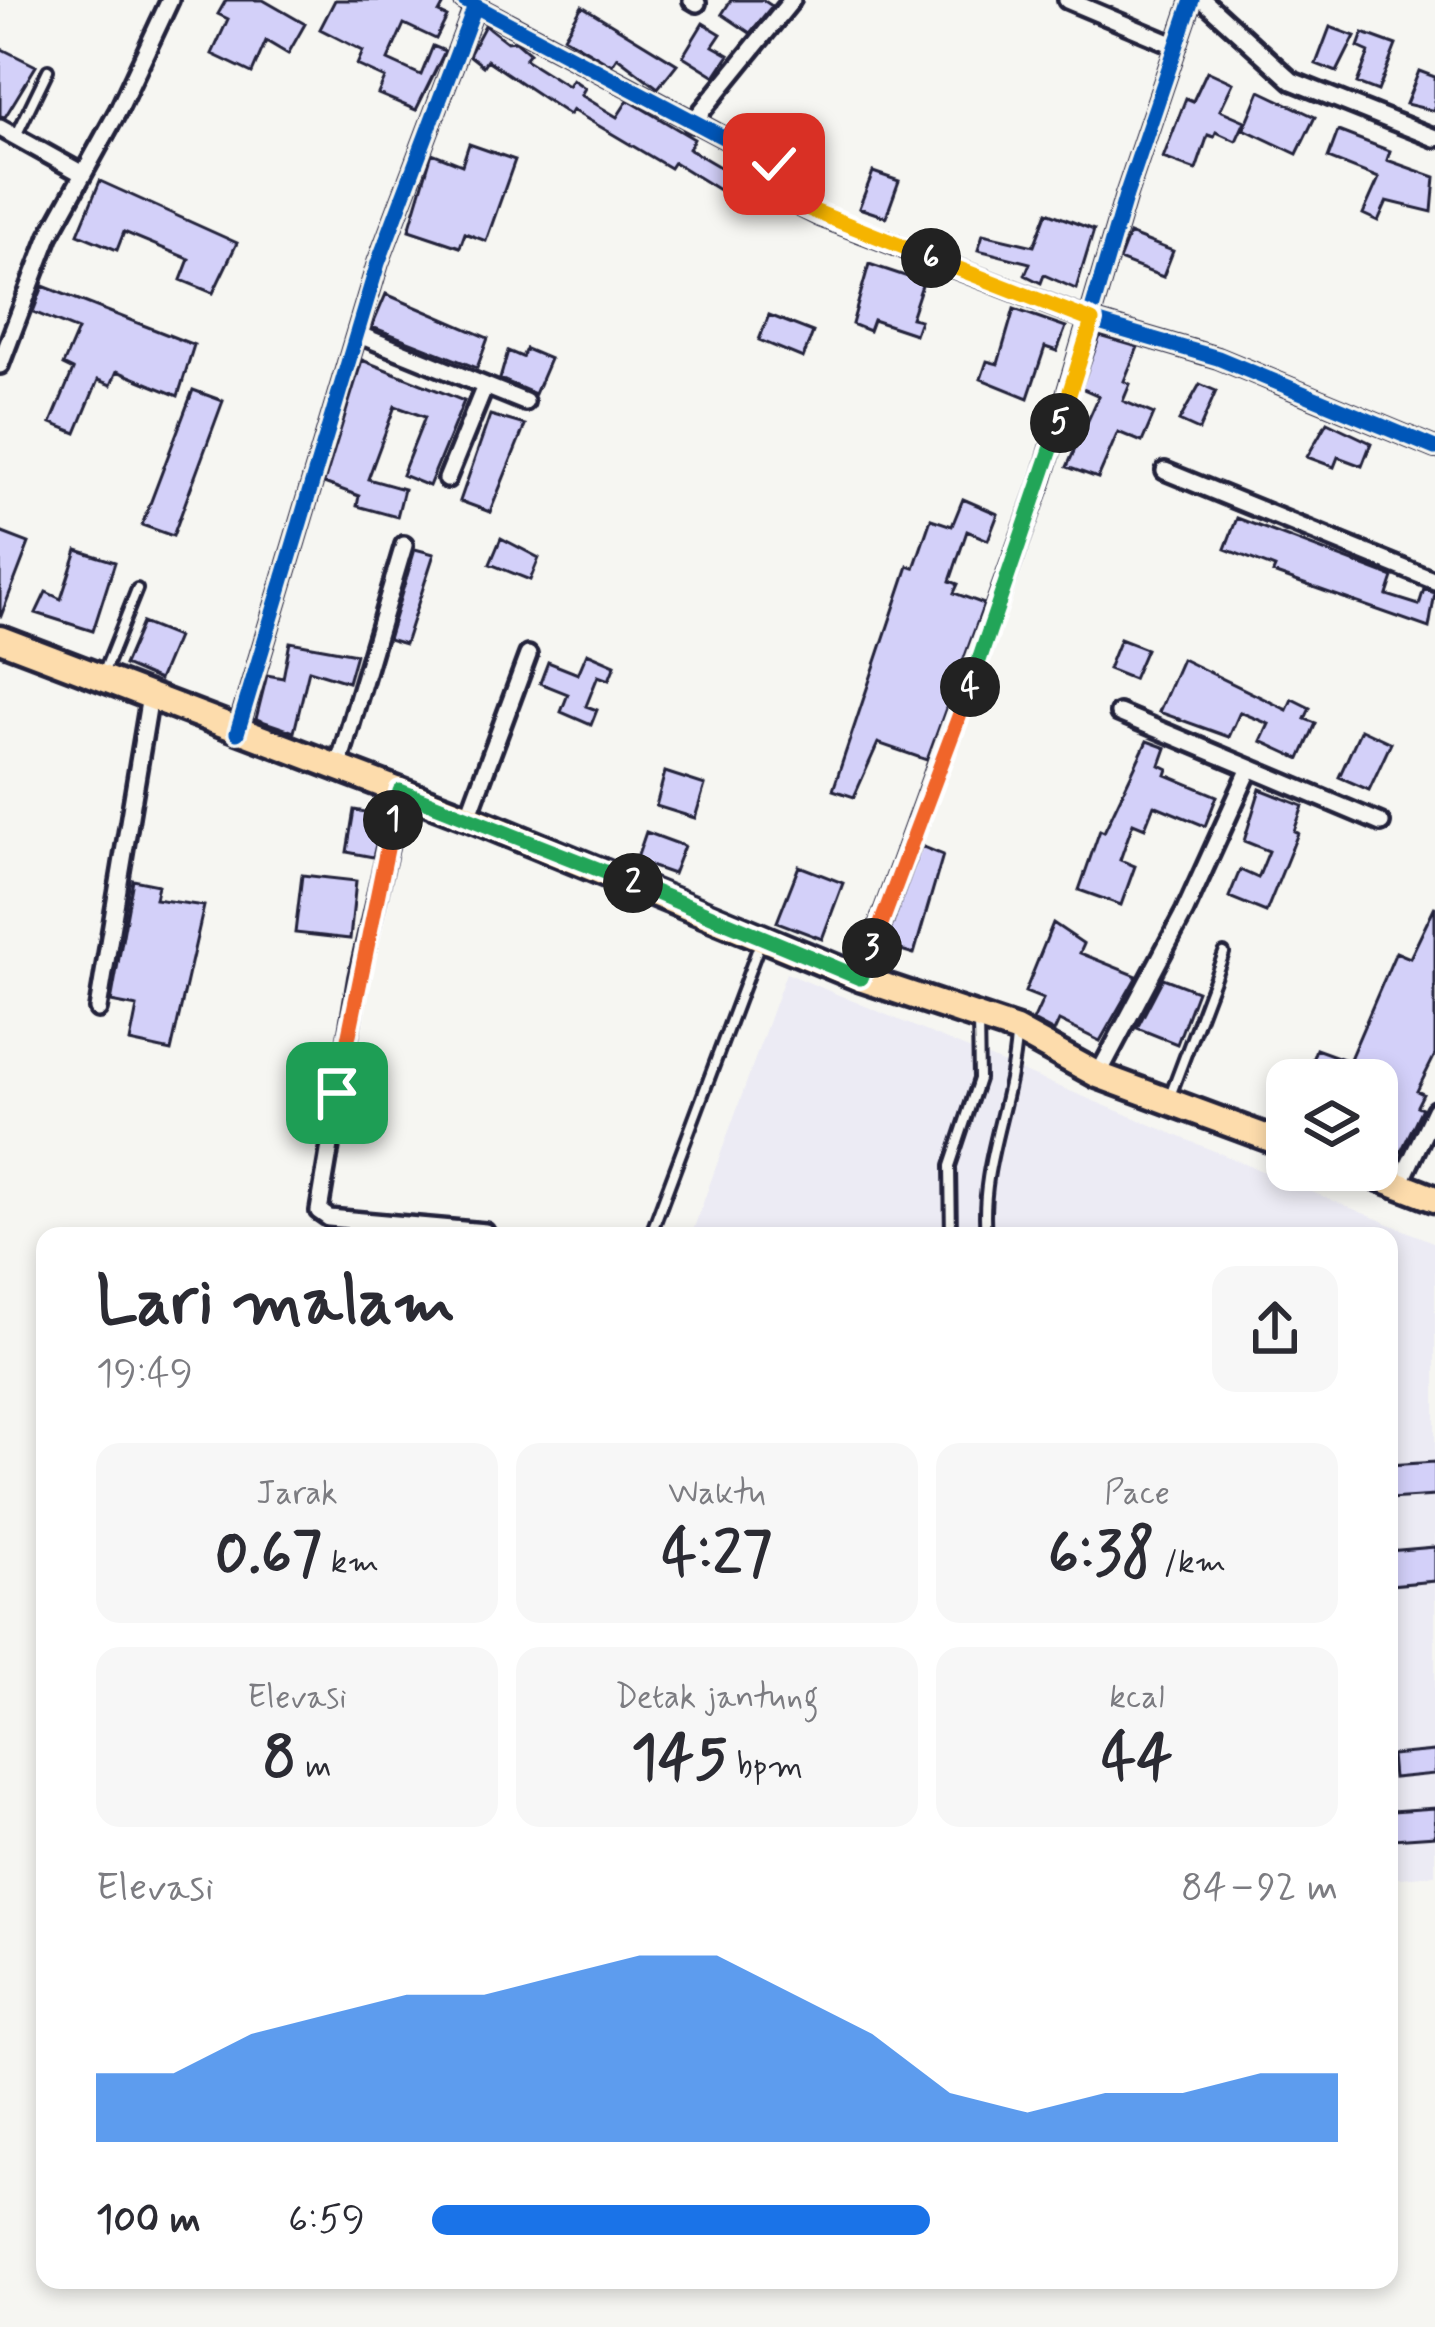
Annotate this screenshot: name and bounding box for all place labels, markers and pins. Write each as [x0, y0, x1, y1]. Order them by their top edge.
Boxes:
pin [723, 113, 825, 215]
pin: 6 [901, 228, 961, 288]
pin: 5 [1030, 393, 1090, 453]
pin: 4 [940, 657, 1000, 717]
pin: 1 [363, 790, 423, 850]
pin: 2 [603, 853, 663, 913]
pin: 3 [842, 918, 902, 978]
pin [286, 1042, 388, 1144]

